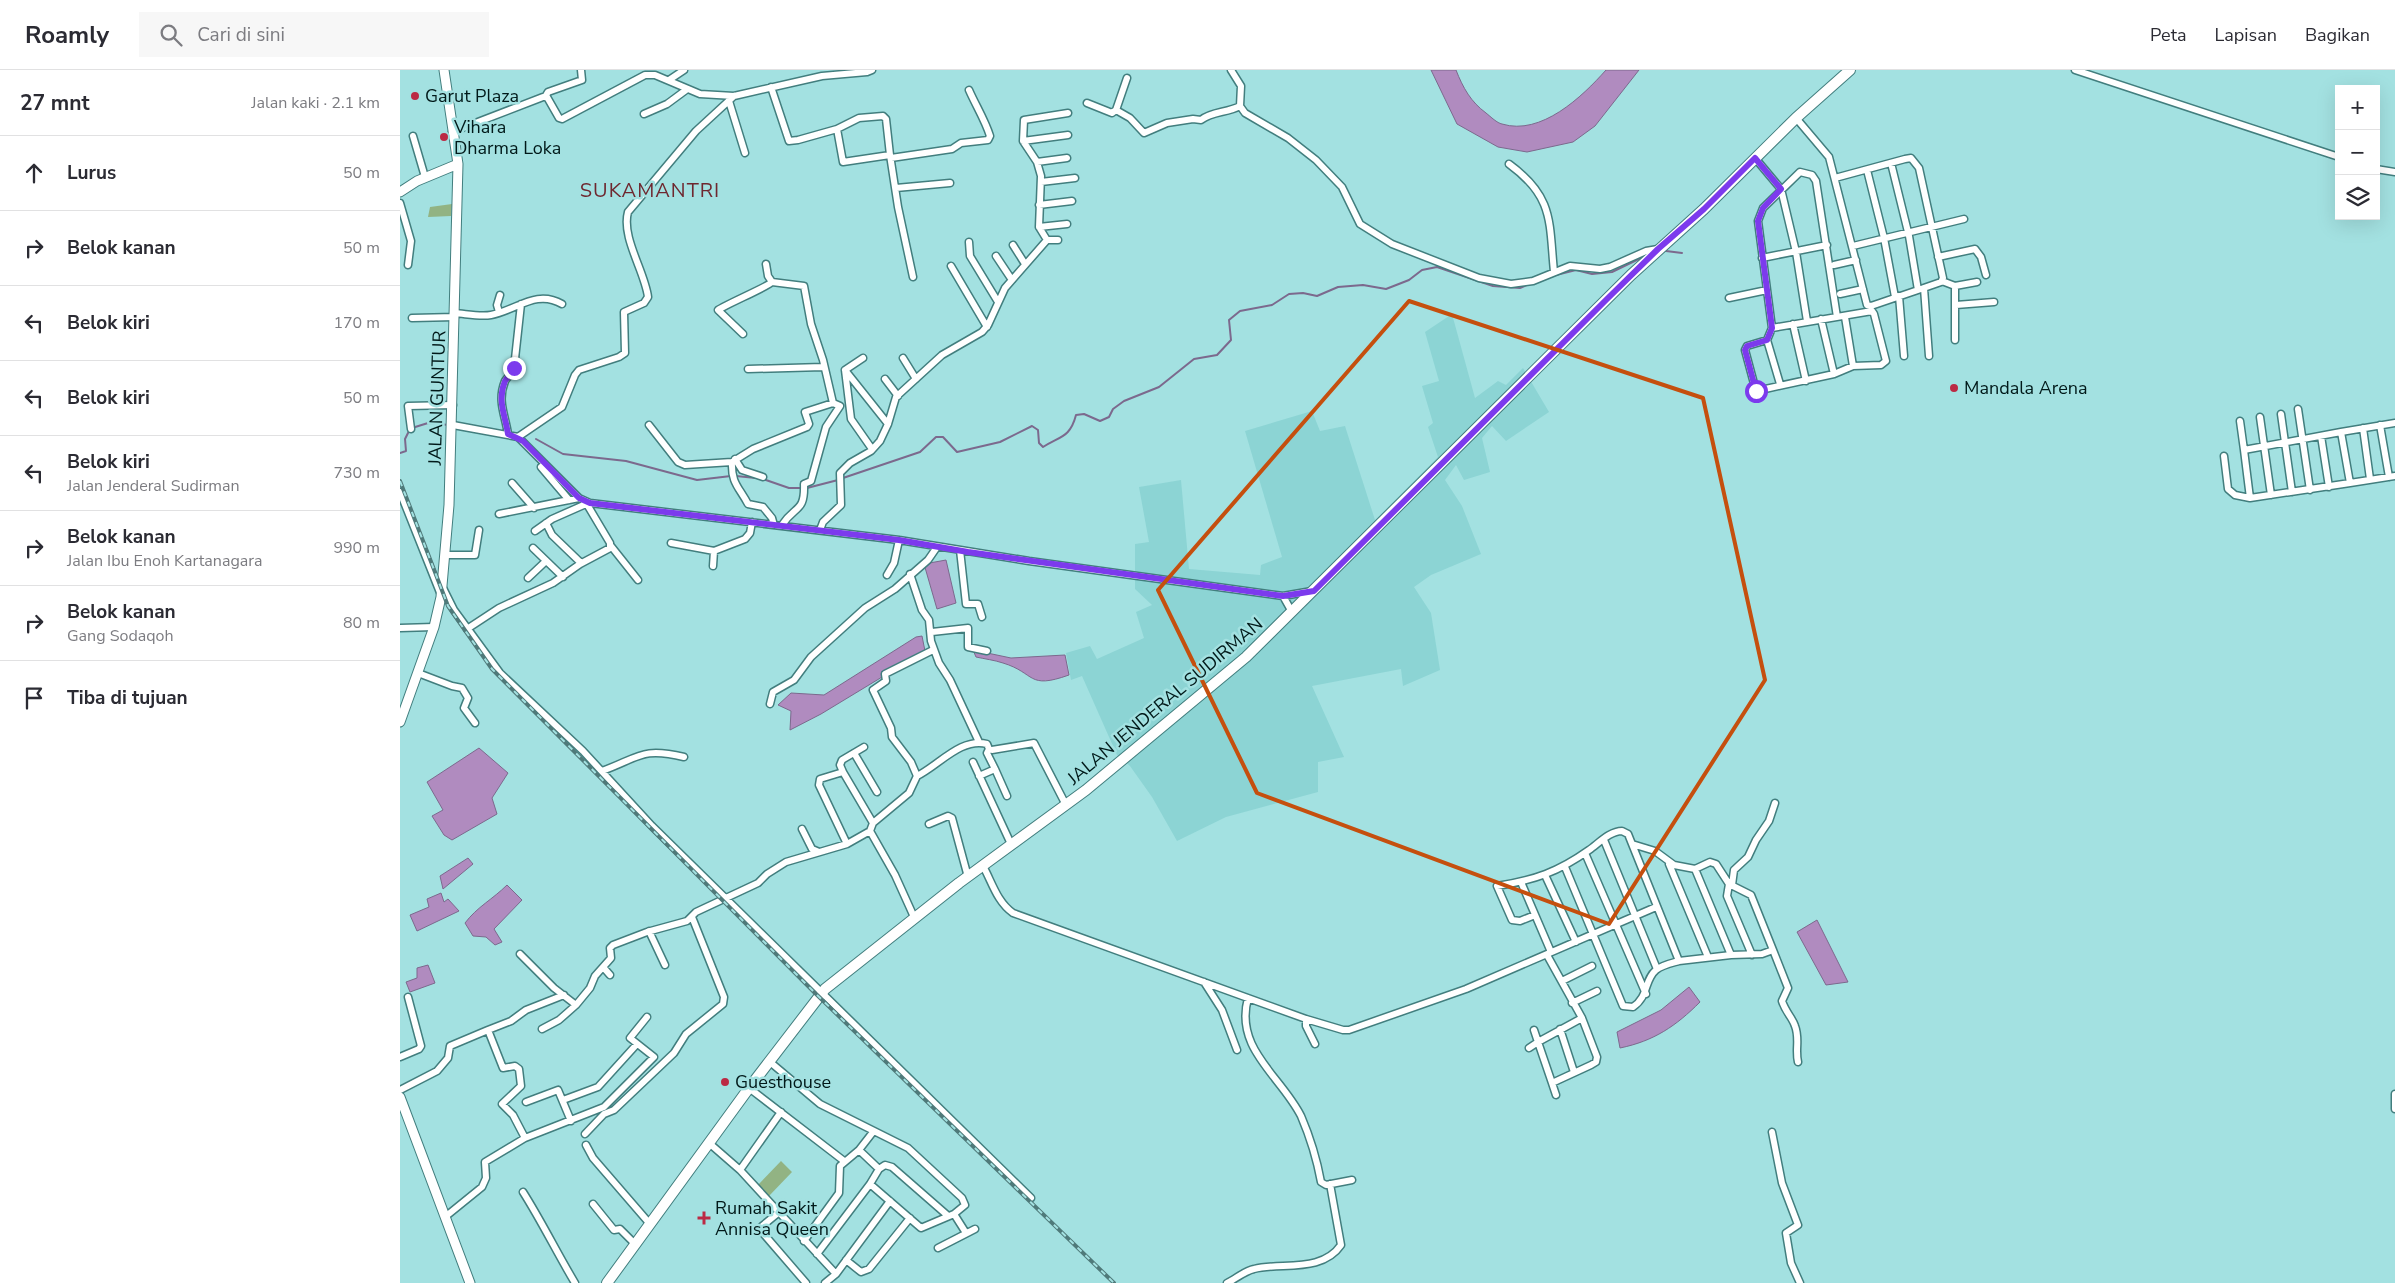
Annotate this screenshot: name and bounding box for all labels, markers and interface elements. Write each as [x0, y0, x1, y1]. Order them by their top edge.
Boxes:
search box [139, 12, 489, 57]
text: Roamly [25, 19, 109, 51]
icon: search [157, 21, 185, 49]
text: Cari di sini [197, 22, 285, 48]
text: Peta [2150, 23, 2186, 47]
text: Lapisan [2214, 23, 2277, 47]
text: Bagikan [2305, 23, 2370, 47]
place label: Garut Plaza [425, 84, 519, 108]
map controls [2335, 85, 2380, 220]
button: + [2335, 85, 2380, 130]
text: 27 mnt [20, 89, 90, 117]
marker: Garut Plaza [409, 90, 421, 102]
text: Jalan kaki · 2.1 km [251, 92, 380, 114]
place label: Vihara Dharma Loka [453, 115, 561, 160]
button: − [2335, 130, 2380, 175]
marker: Vihara Dharma Loka [438, 131, 450, 143]
icon: ahead [20, 159, 48, 187]
text: Lurus [67, 160, 116, 186]
text: 50 m [343, 162, 380, 184]
button: layers [2335, 175, 2380, 220]
district label: SUKAMANTRI [580, 177, 720, 204]
icon: right [20, 234, 48, 262]
text: Belok kanan [67, 235, 176, 261]
text: 50 m [343, 237, 380, 259]
icon: left [20, 309, 48, 337]
text: Belok kiri [67, 310, 150, 336]
text: 170 m [333, 312, 380, 334]
street label: JALAN GUNTUR [423, 330, 451, 467]
route end [503, 357, 526, 380]
place label: Mandala Arena [1964, 376, 2087, 400]
route start [1745, 380, 1768, 403]
marker: Mandala Arena [1948, 382, 1960, 394]
icon: left [20, 384, 48, 412]
text: Belok kiri [67, 385, 150, 411]
text: 50 m [343, 387, 380, 409]
text: Belok kiri [67, 449, 150, 475]
icon: left [20, 459, 48, 487]
text: 730 m [333, 462, 380, 484]
text: Jalan Jenderal Sudirman [67, 475, 240, 497]
text: Belok kanan [67, 524, 176, 550]
icon: right [20, 534, 48, 562]
text: 990 m [333, 537, 380, 559]
text: Jalan Ibu Enoh Kartanagara [67, 550, 262, 572]
text: Belok kanan [67, 599, 176, 625]
icon: right [20, 609, 48, 637]
text: 80 m [343, 612, 380, 634]
street label: JALAN JENDERAL SUDIRMAN [1061, 612, 1268, 791]
text: Gang Sodaqoh [67, 625, 174, 647]
icon: arrive [20, 684, 48, 712]
text: Tiba di tujuan [67, 685, 188, 711]
place label: Guesthouse [735, 1070, 831, 1094]
marker: Guesthouse [719, 1076, 731, 1088]
place label: Rumah Sakit Annisa Queen [715, 1196, 829, 1241]
marker: Rumah Sakit Annisa Queen [697, 1211, 711, 1225]

